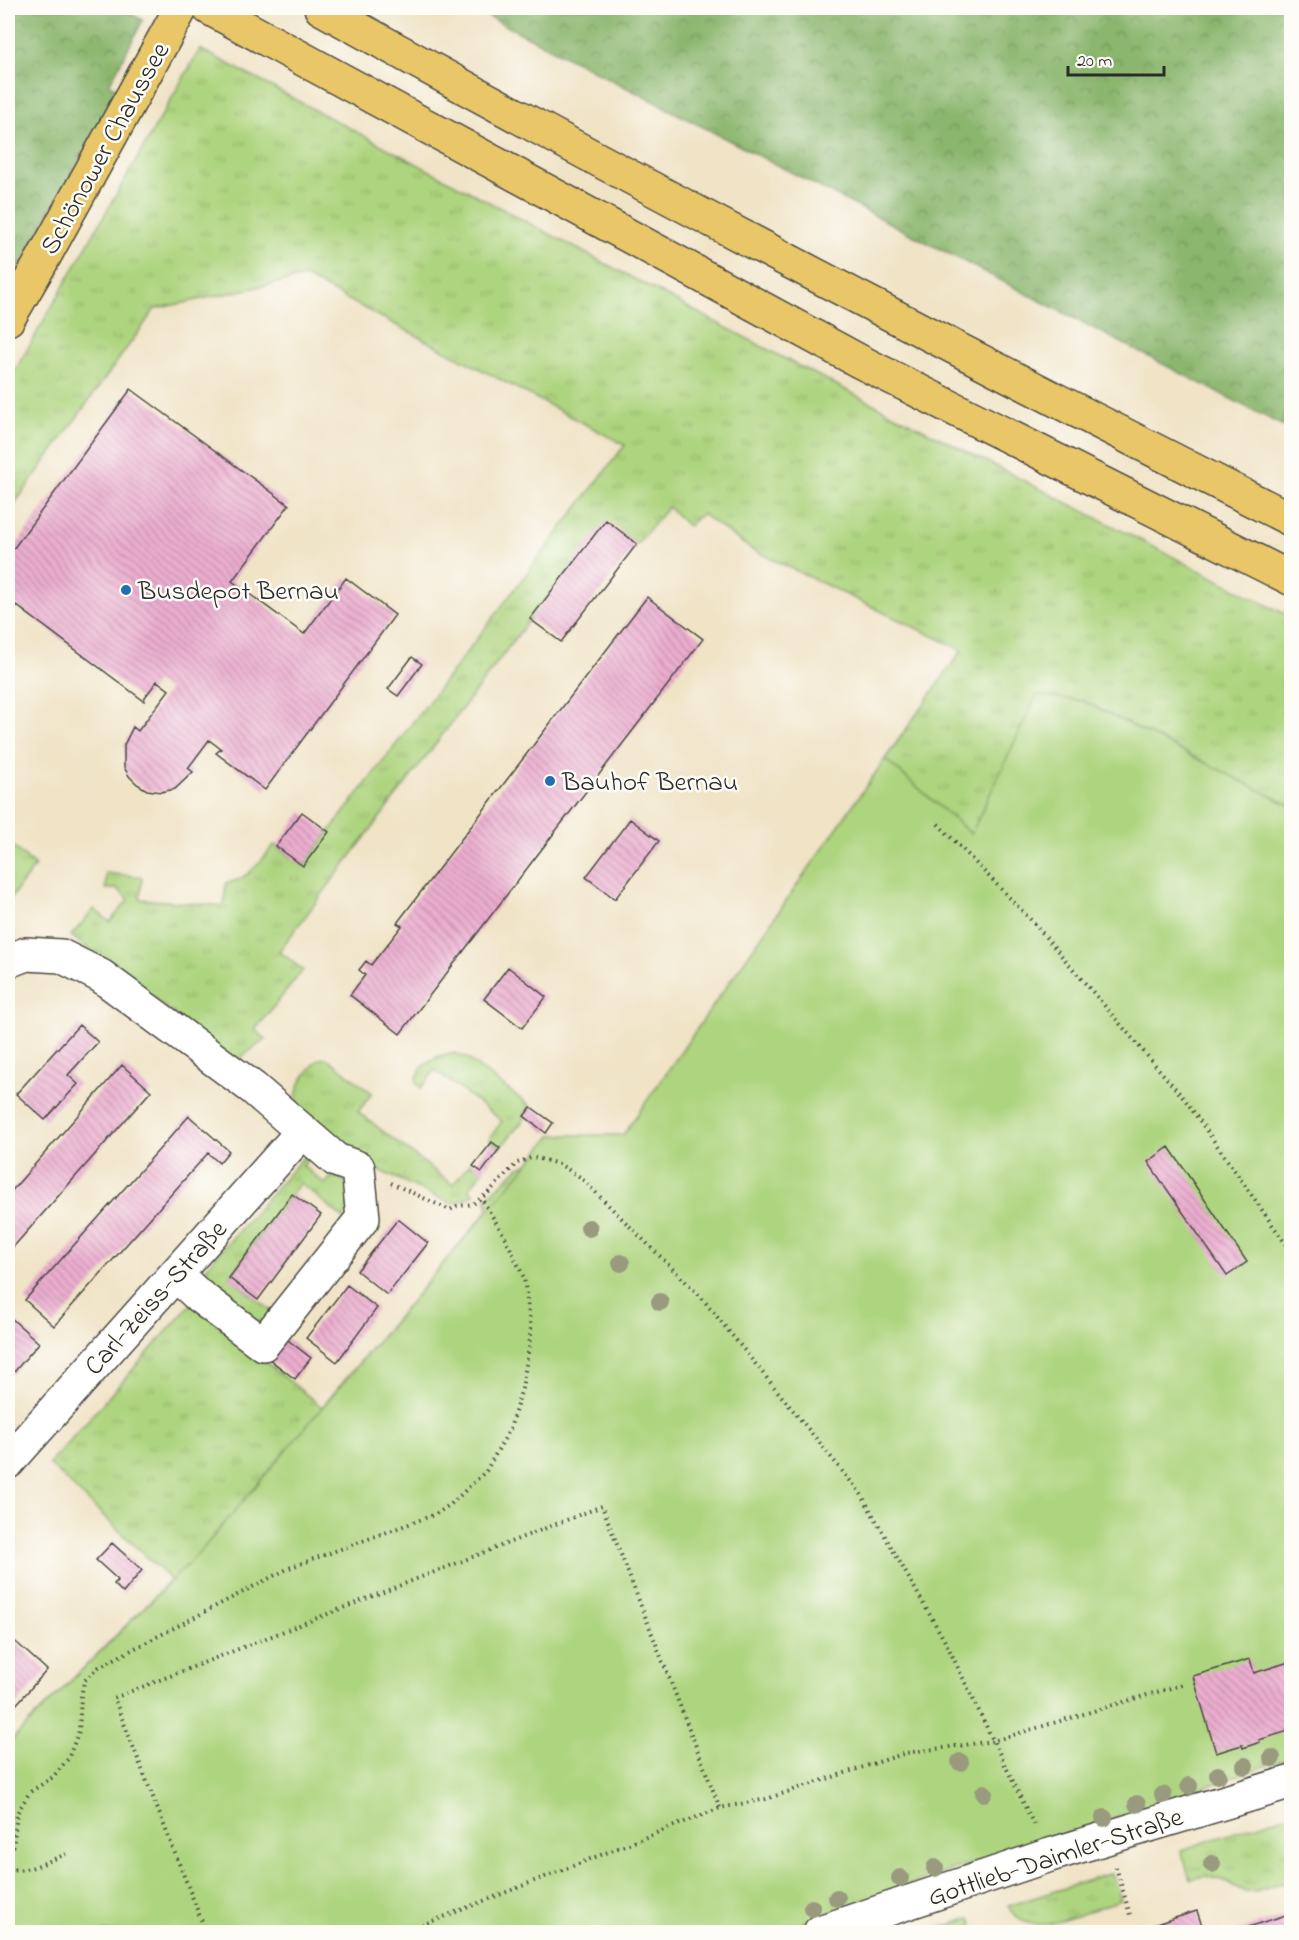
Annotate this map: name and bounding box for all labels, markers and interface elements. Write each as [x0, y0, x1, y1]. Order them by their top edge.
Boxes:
street label: Schönower Chaussee [31, 35, 181, 263]
scale bar [1068, 39, 1164, 77]
text: 20 m [1077, 49, 1112, 75]
place label: Busdepot Bernau [137, 573, 339, 612]
marker: Busdepot Bernau [119, 583, 133, 597]
place label: Bauhof Bernau [561, 764, 738, 803]
marker: Bauhof Bernau [543, 774, 557, 788]
street label: Carl-Zeiss-Straße [76, 1211, 238, 1385]
street label: Gottlieb-Daimler-Straße [923, 1798, 1189, 1918]

